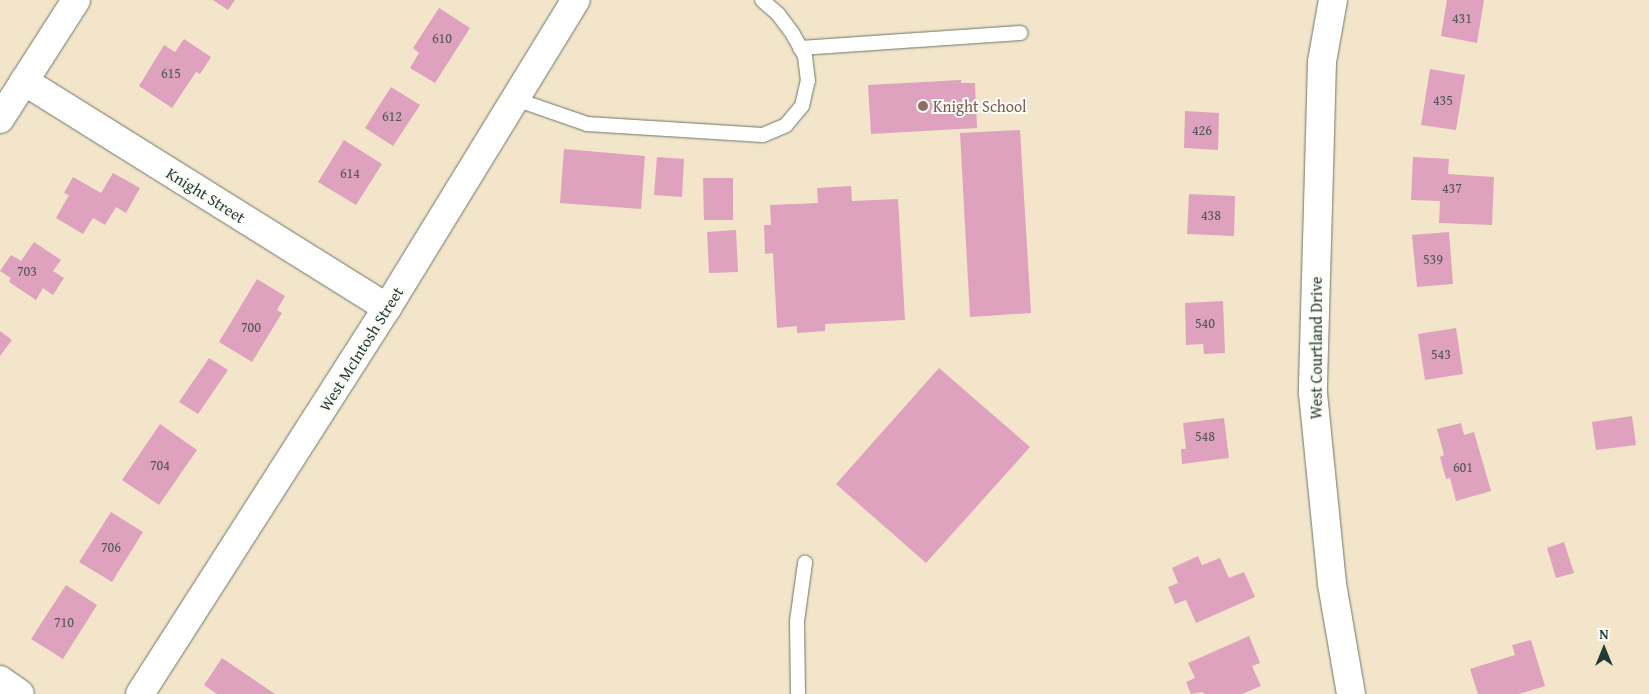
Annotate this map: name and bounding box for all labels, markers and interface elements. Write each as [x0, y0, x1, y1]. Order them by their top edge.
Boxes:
house number: 431 [1452, 10, 1472, 26]
house number: 610 [432, 30, 452, 46]
house number: 615 [161, 65, 181, 81]
house number: 435 [1433, 92, 1453, 108]
place label: Knight School [933, 96, 1027, 116]
marker: Knight School [917, 100, 929, 112]
house number: 612 [382, 108, 402, 124]
house number: 426 [1192, 122, 1212, 138]
street label: Knight Street [163, 163, 249, 227]
house number: 614 [340, 165, 360, 181]
house number: 437 [1442, 180, 1462, 196]
house number: 438 [1201, 207, 1221, 223]
house number: 539 [1423, 251, 1443, 267]
house number: 703 [17, 263, 37, 279]
street label: West Courtland Drive [1306, 277, 1326, 419]
street label: West McIntosh Street [315, 283, 407, 415]
house number: 540 [1195, 315, 1215, 331]
house number: 700 [241, 319, 261, 335]
house number: 543 [1431, 346, 1451, 362]
house number: 548 [1195, 428, 1215, 444]
house number: 704 [150, 457, 170, 473]
house number: 601 [1453, 459, 1473, 475]
house number: 706 [101, 539, 121, 555]
house number: 710 [54, 614, 74, 630]
north arrow [1579, 624, 1629, 674]
text: N [1599, 624, 1609, 644]

